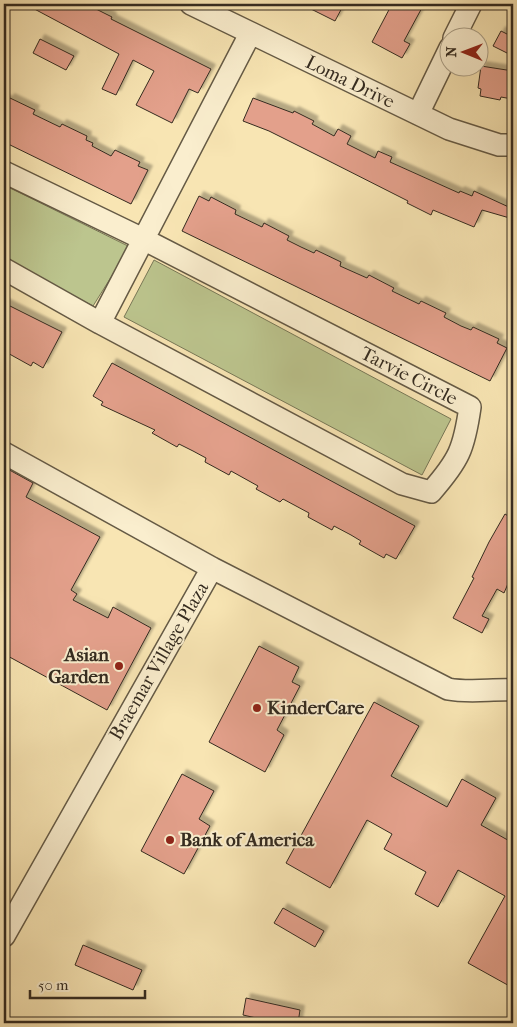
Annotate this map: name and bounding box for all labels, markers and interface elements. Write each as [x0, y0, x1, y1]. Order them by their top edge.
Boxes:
north arrow [440, 28, 490, 78]
text: N [443, 46, 460, 57]
street label: Loma Drive [302, 51, 398, 113]
street label: Tarvie Circle [357, 342, 461, 410]
street label: Braemar Village Plaza [105, 578, 213, 744]
place label: Asian Garden [48, 644, 110, 688]
marker: Asian Garden [113, 660, 125, 672]
place label: KinderCare [267, 697, 365, 719]
marker: KinderCare [251, 702, 263, 714]
place label: Bank of America [180, 829, 315, 851]
marker: Bank of America [164, 834, 176, 846]
scale bar [30, 967, 145, 999]
text: 50 m [38, 976, 69, 994]

